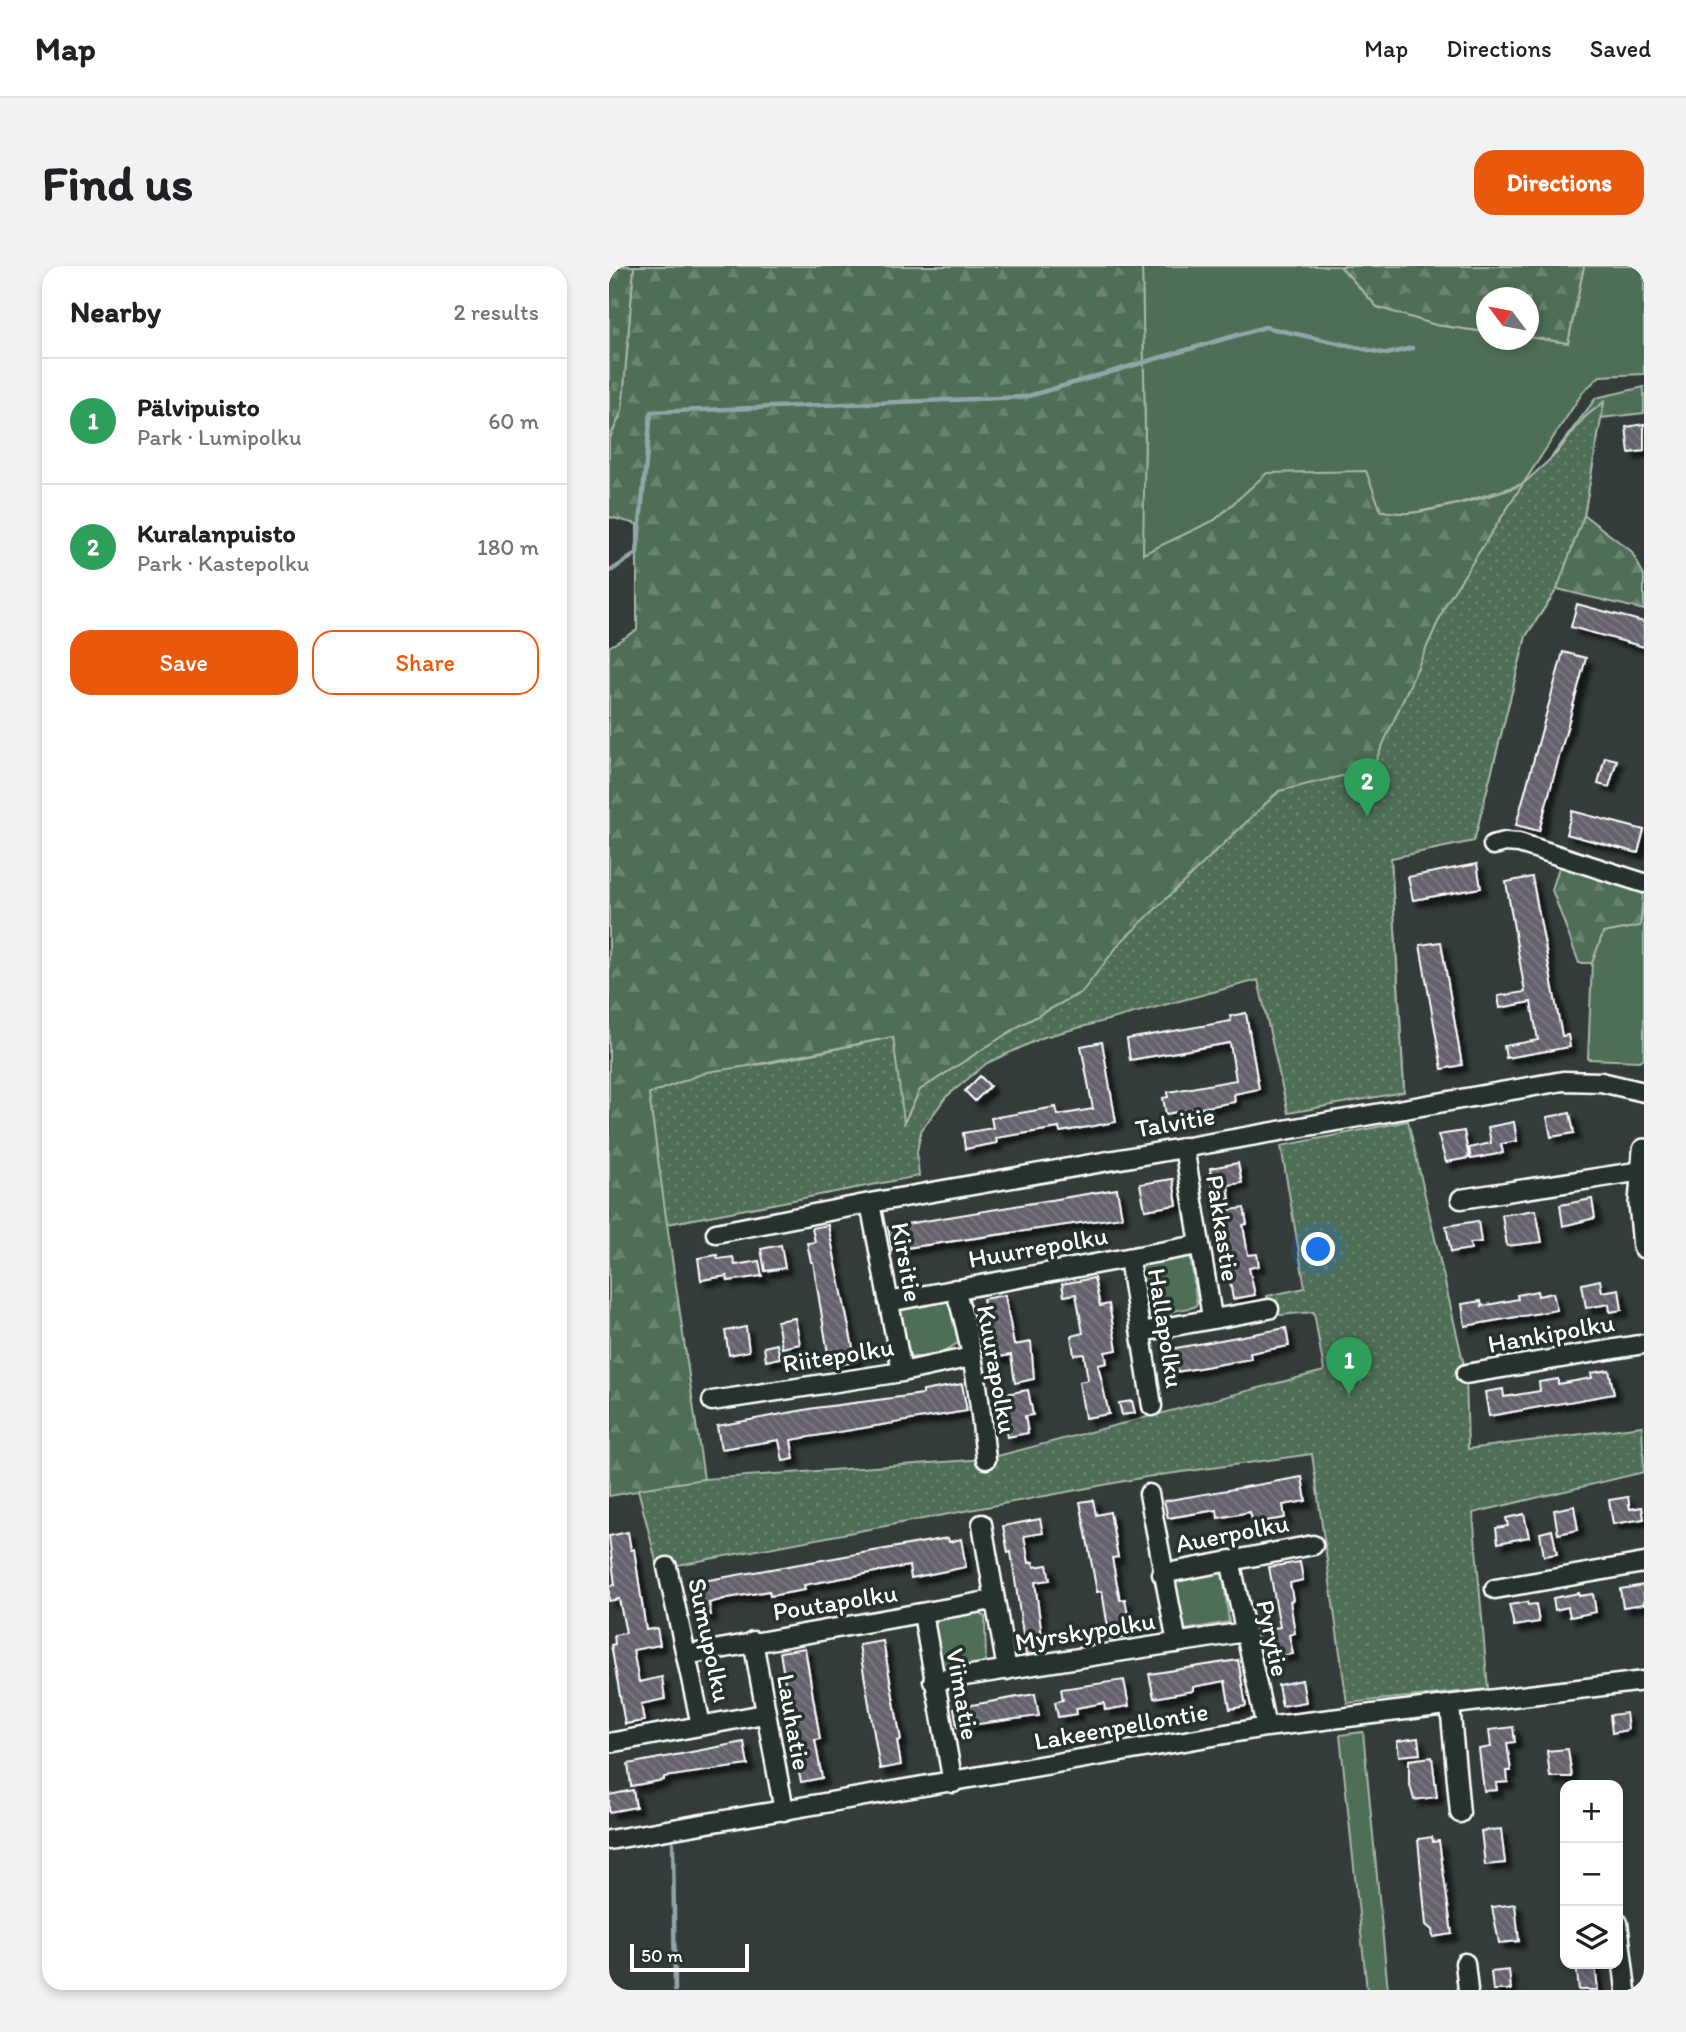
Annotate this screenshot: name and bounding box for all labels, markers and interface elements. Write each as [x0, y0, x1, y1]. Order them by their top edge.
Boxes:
text: Map [35, 29, 96, 68]
text: Map [1364, 34, 1408, 63]
text: Directions [1446, 34, 1552, 63]
text: Saved [1590, 34, 1651, 63]
button: Directions [1474, 150, 1644, 215]
text: Find us [42, 153, 193, 212]
north arrow [1476, 287, 1539, 350]
text: Nearby [70, 293, 161, 330]
text: 2 results [453, 298, 539, 326]
text: Pälvipuisto [137, 391, 260, 423]
text: 1 [88, 407, 98, 435]
text: 60 m [488, 407, 539, 435]
text: Park · Lumipolku [137, 423, 302, 451]
text: Kuralanpuisto [137, 517, 296, 549]
text: 2 [87, 533, 99, 561]
text: 180 m [477, 533, 539, 561]
text: Park · Kastepolku [137, 549, 309, 577]
button: Save [70, 630, 298, 695]
button: Share [312, 630, 539, 695]
pin: 2 [1344, 758, 1390, 816]
street label: Talvitie [1133, 1099, 1217, 1145]
street label: Pakkastie [1199, 1172, 1247, 1284]
street label: Huurrepolku [966, 1219, 1110, 1275]
street label: Kirsitie [884, 1220, 930, 1304]
your location [1301, 1232, 1335, 1266]
street label: Hallapolku [1141, 1266, 1191, 1390]
street label: Kuurapolku [970, 1302, 1024, 1436]
street label: Hankipolku [1485, 1306, 1617, 1360]
street label: Riitepolku [780, 1330, 896, 1380]
pin: 1 [1326, 1337, 1372, 1395]
street label: Auerpolku [1173, 1506, 1291, 1560]
street label: Sumupolku [681, 1575, 739, 1705]
street label: Poutapolku [770, 1576, 900, 1628]
street label: Pyrytie [1249, 1597, 1297, 1679]
street label: Myrskypolku [1013, 1604, 1157, 1658]
street label: Viimatie [939, 1646, 987, 1742]
street label: Lauhatie [770, 1671, 818, 1773]
street label: Lakeenpellontie [1031, 1695, 1211, 1757]
map controls [1560, 1780, 1623, 1969]
button: + [1560, 1780, 1623, 1843]
button: − [1560, 1843, 1623, 1906]
button: layers [1560, 1906, 1623, 1969]
scale bar [630, 1941, 749, 1973]
text: 50 m [641, 1944, 683, 1967]

